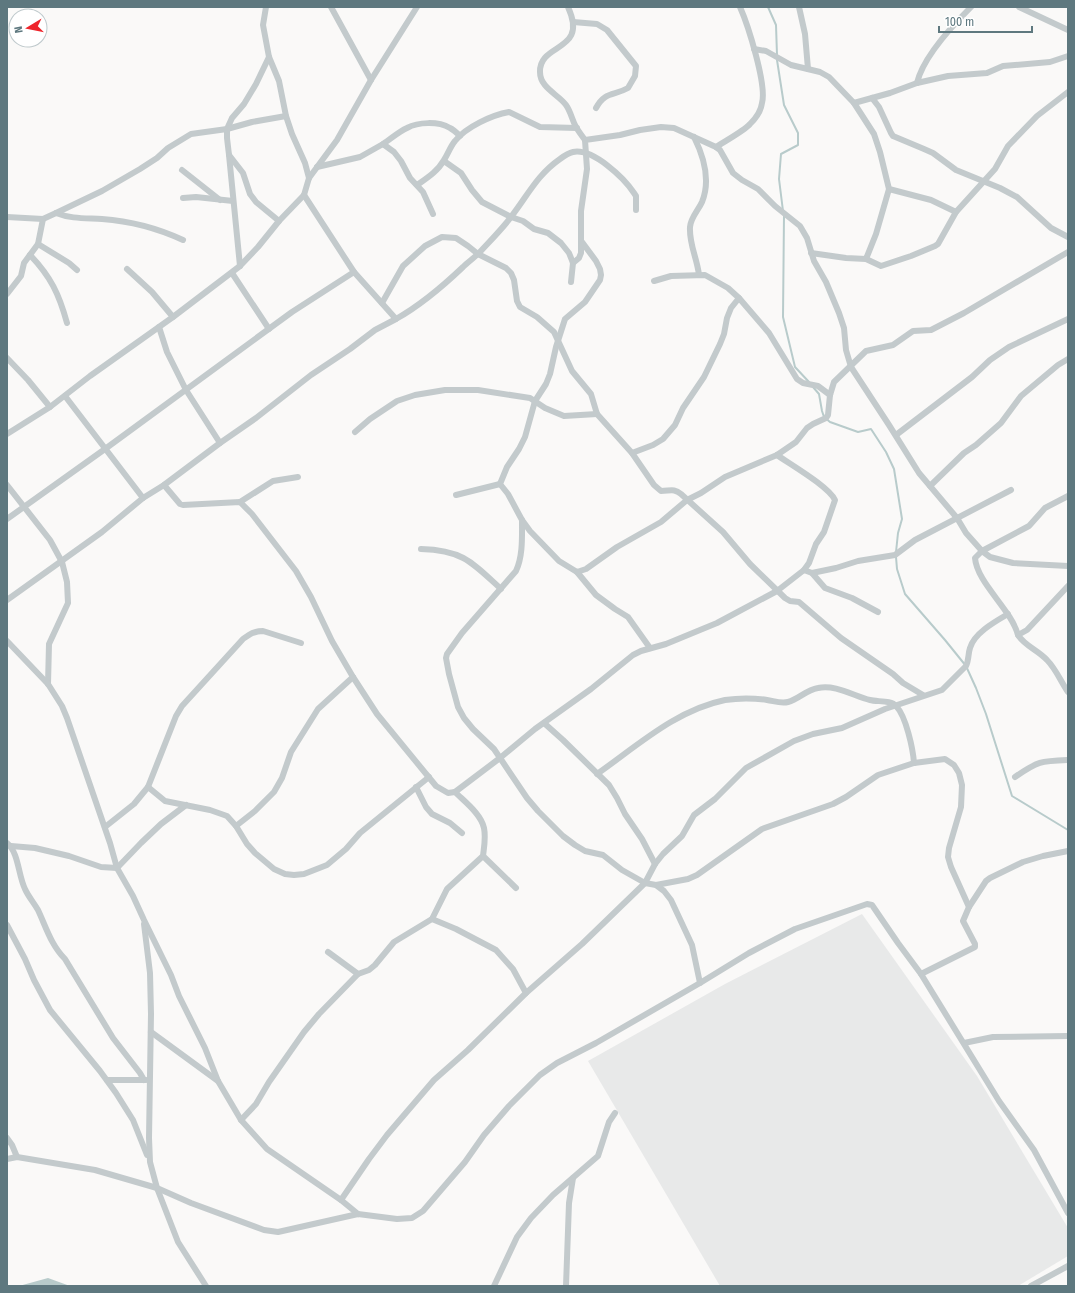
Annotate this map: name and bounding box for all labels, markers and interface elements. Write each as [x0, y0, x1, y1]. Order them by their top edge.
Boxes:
north arrow [8, 8, 48, 48]
scale bar [939, 8, 1032, 34]
text: 100 m [945, 15, 974, 29]
text: N [12, 25, 26, 34]

